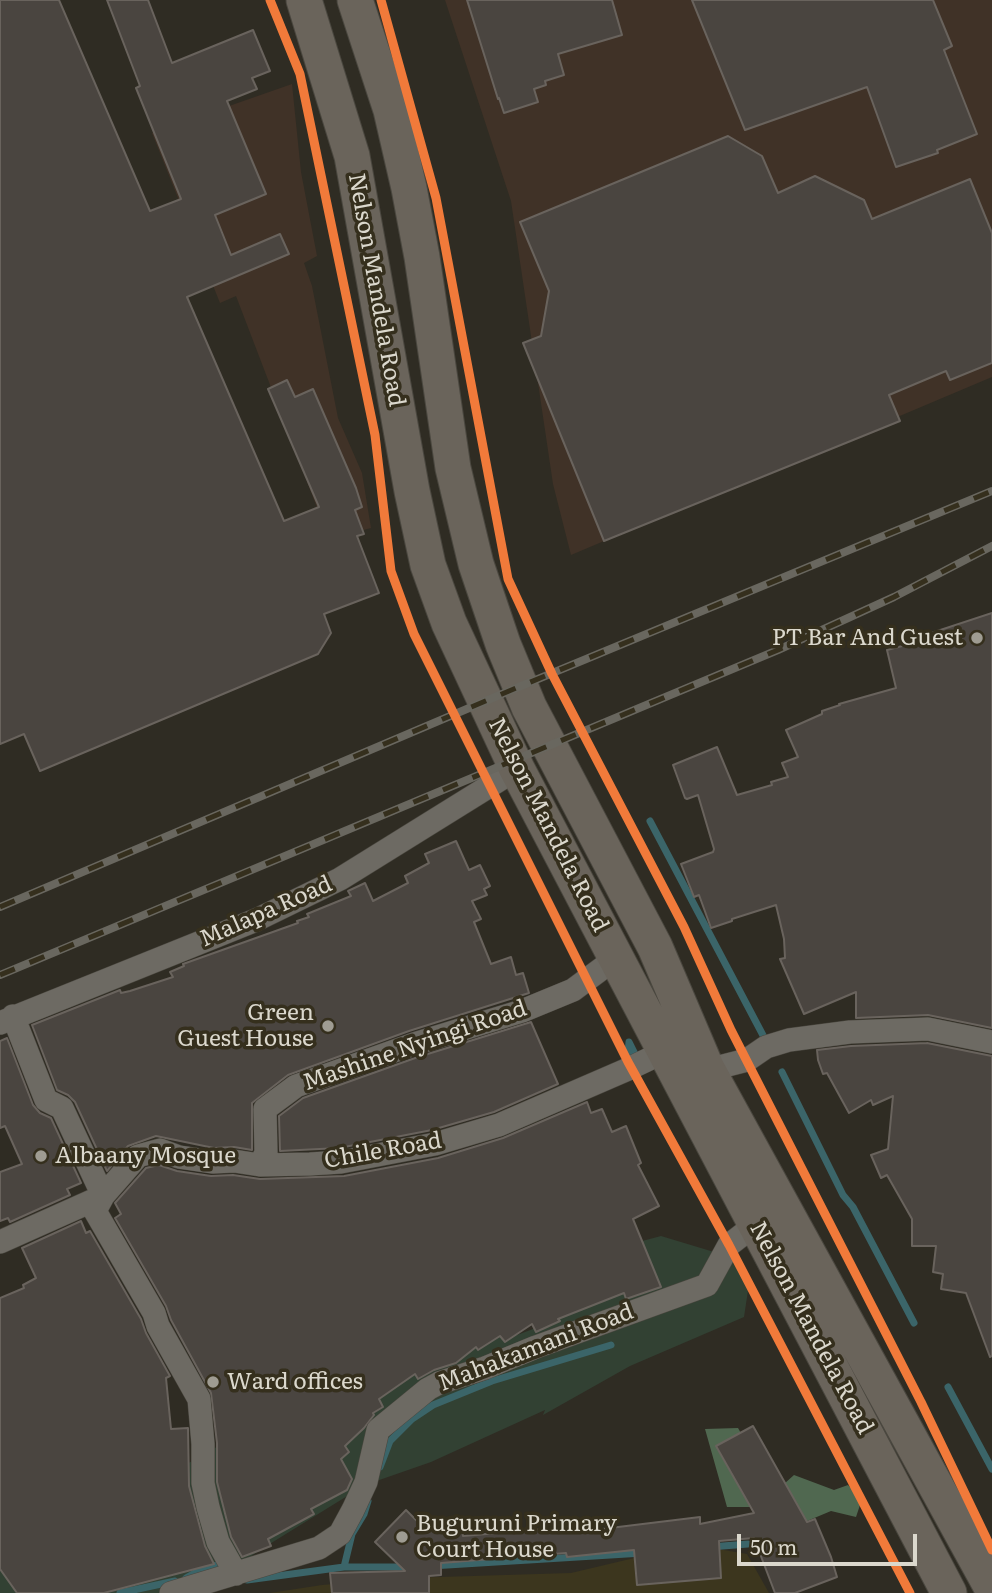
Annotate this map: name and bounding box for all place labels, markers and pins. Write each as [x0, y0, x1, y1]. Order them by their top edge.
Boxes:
place label: PT Bar And Guest [772, 624, 963, 652]
marker: PT Bar And Guest [969, 630, 985, 646]
place label: Green Guest House [177, 999, 314, 1053]
marker: Green Guest House [320, 1018, 336, 1034]
place label: Albaany Mosque [55, 1142, 236, 1170]
marker: Albaany Mosque [33, 1148, 49, 1164]
place label: Ward offices [227, 1368, 363, 1396]
marker: Ward offices [205, 1374, 221, 1390]
place label: Buguruni Primary Court House [416, 1510, 617, 1564]
marker: Buguruni Primary Court House [394, 1529, 410, 1545]

